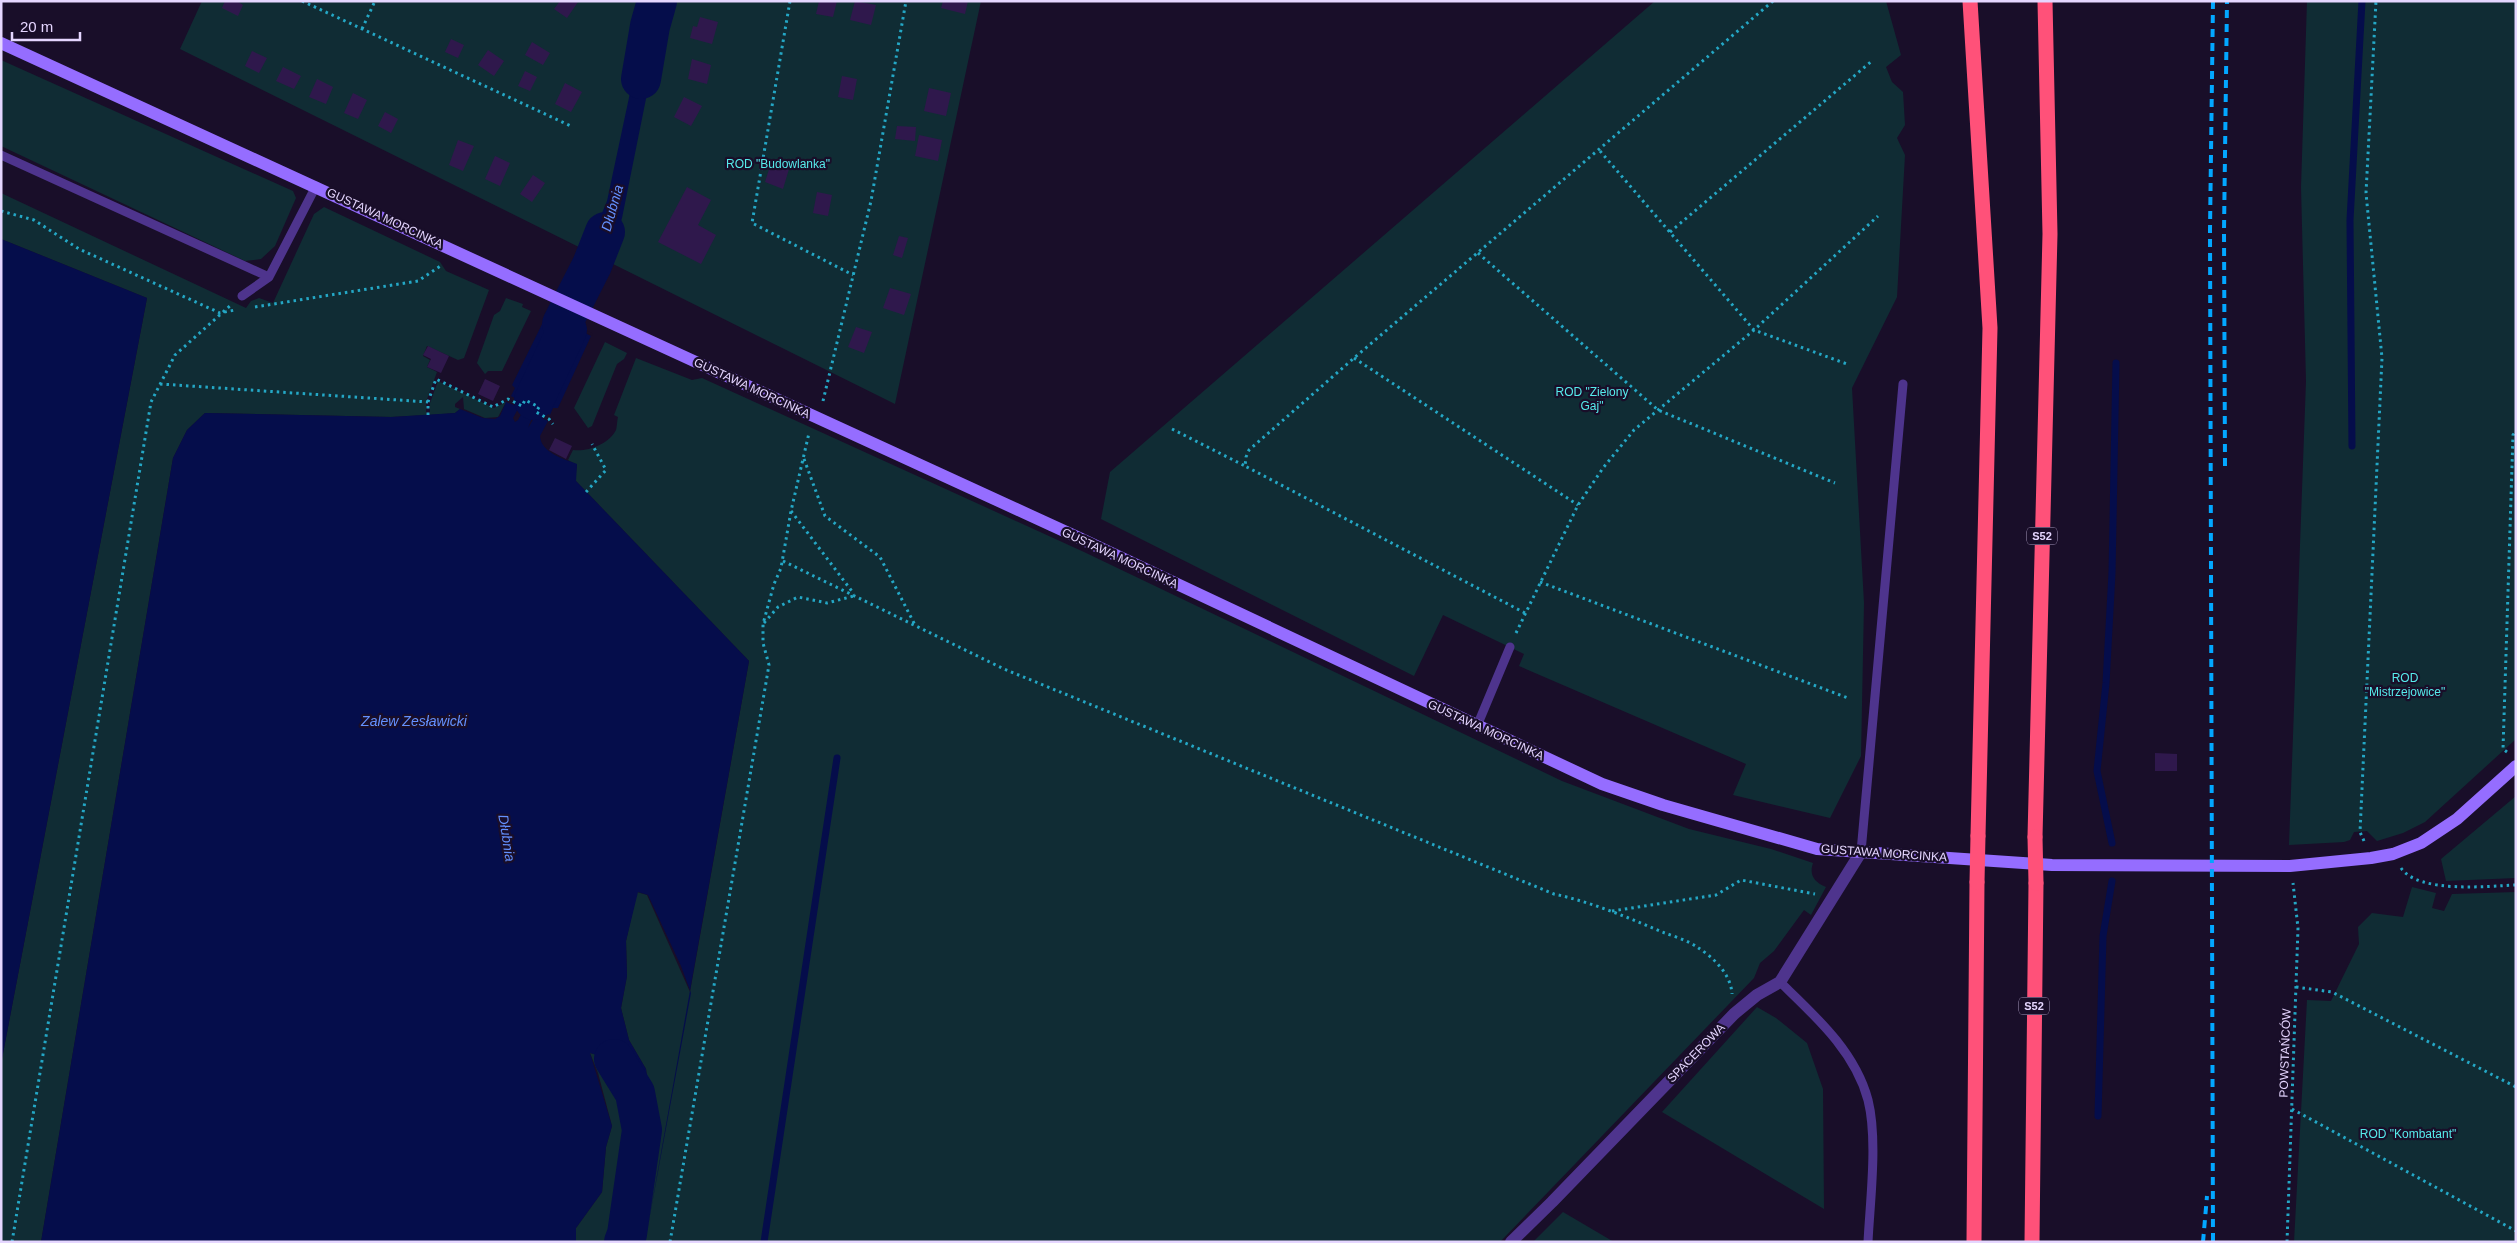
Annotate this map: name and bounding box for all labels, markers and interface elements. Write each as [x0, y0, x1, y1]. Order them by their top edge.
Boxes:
scale bar [12, 10, 80, 42]
text: 20 m [20, 18, 53, 35]
park label: ROD "Budowlanka" [726, 157, 830, 171]
water label: Dłubnia [598, 183, 626, 233]
street label: GUSTAWA MORCINKA [325, 185, 445, 251]
street label: GUSTAWA MORCINKA [692, 355, 812, 421]
park label: ROD "Zielony Gaj" [1556, 385, 1628, 413]
street label: GUSTAWA MORCINKA [1060, 525, 1180, 591]
road number: S52 [2027, 528, 2057, 544]
park label: ROD "Mistrzejowice" [2365, 671, 2445, 699]
street label: GUSTAWA MORCINKA [1426, 697, 1546, 763]
water label: Zalew Zesławicki [360, 713, 468, 729]
water label: Dłubnia [495, 813, 519, 863]
street label: GUSTAWA MORCINKA [1821, 842, 1947, 864]
road number: S52 [2019, 998, 2049, 1014]
street label: POWSTAŃCÓW [2275, 1008, 2294, 1098]
street label: SPACEROWA [1664, 1021, 1728, 1085]
park label: ROD "Kombatant" [2360, 1127, 2456, 1141]

